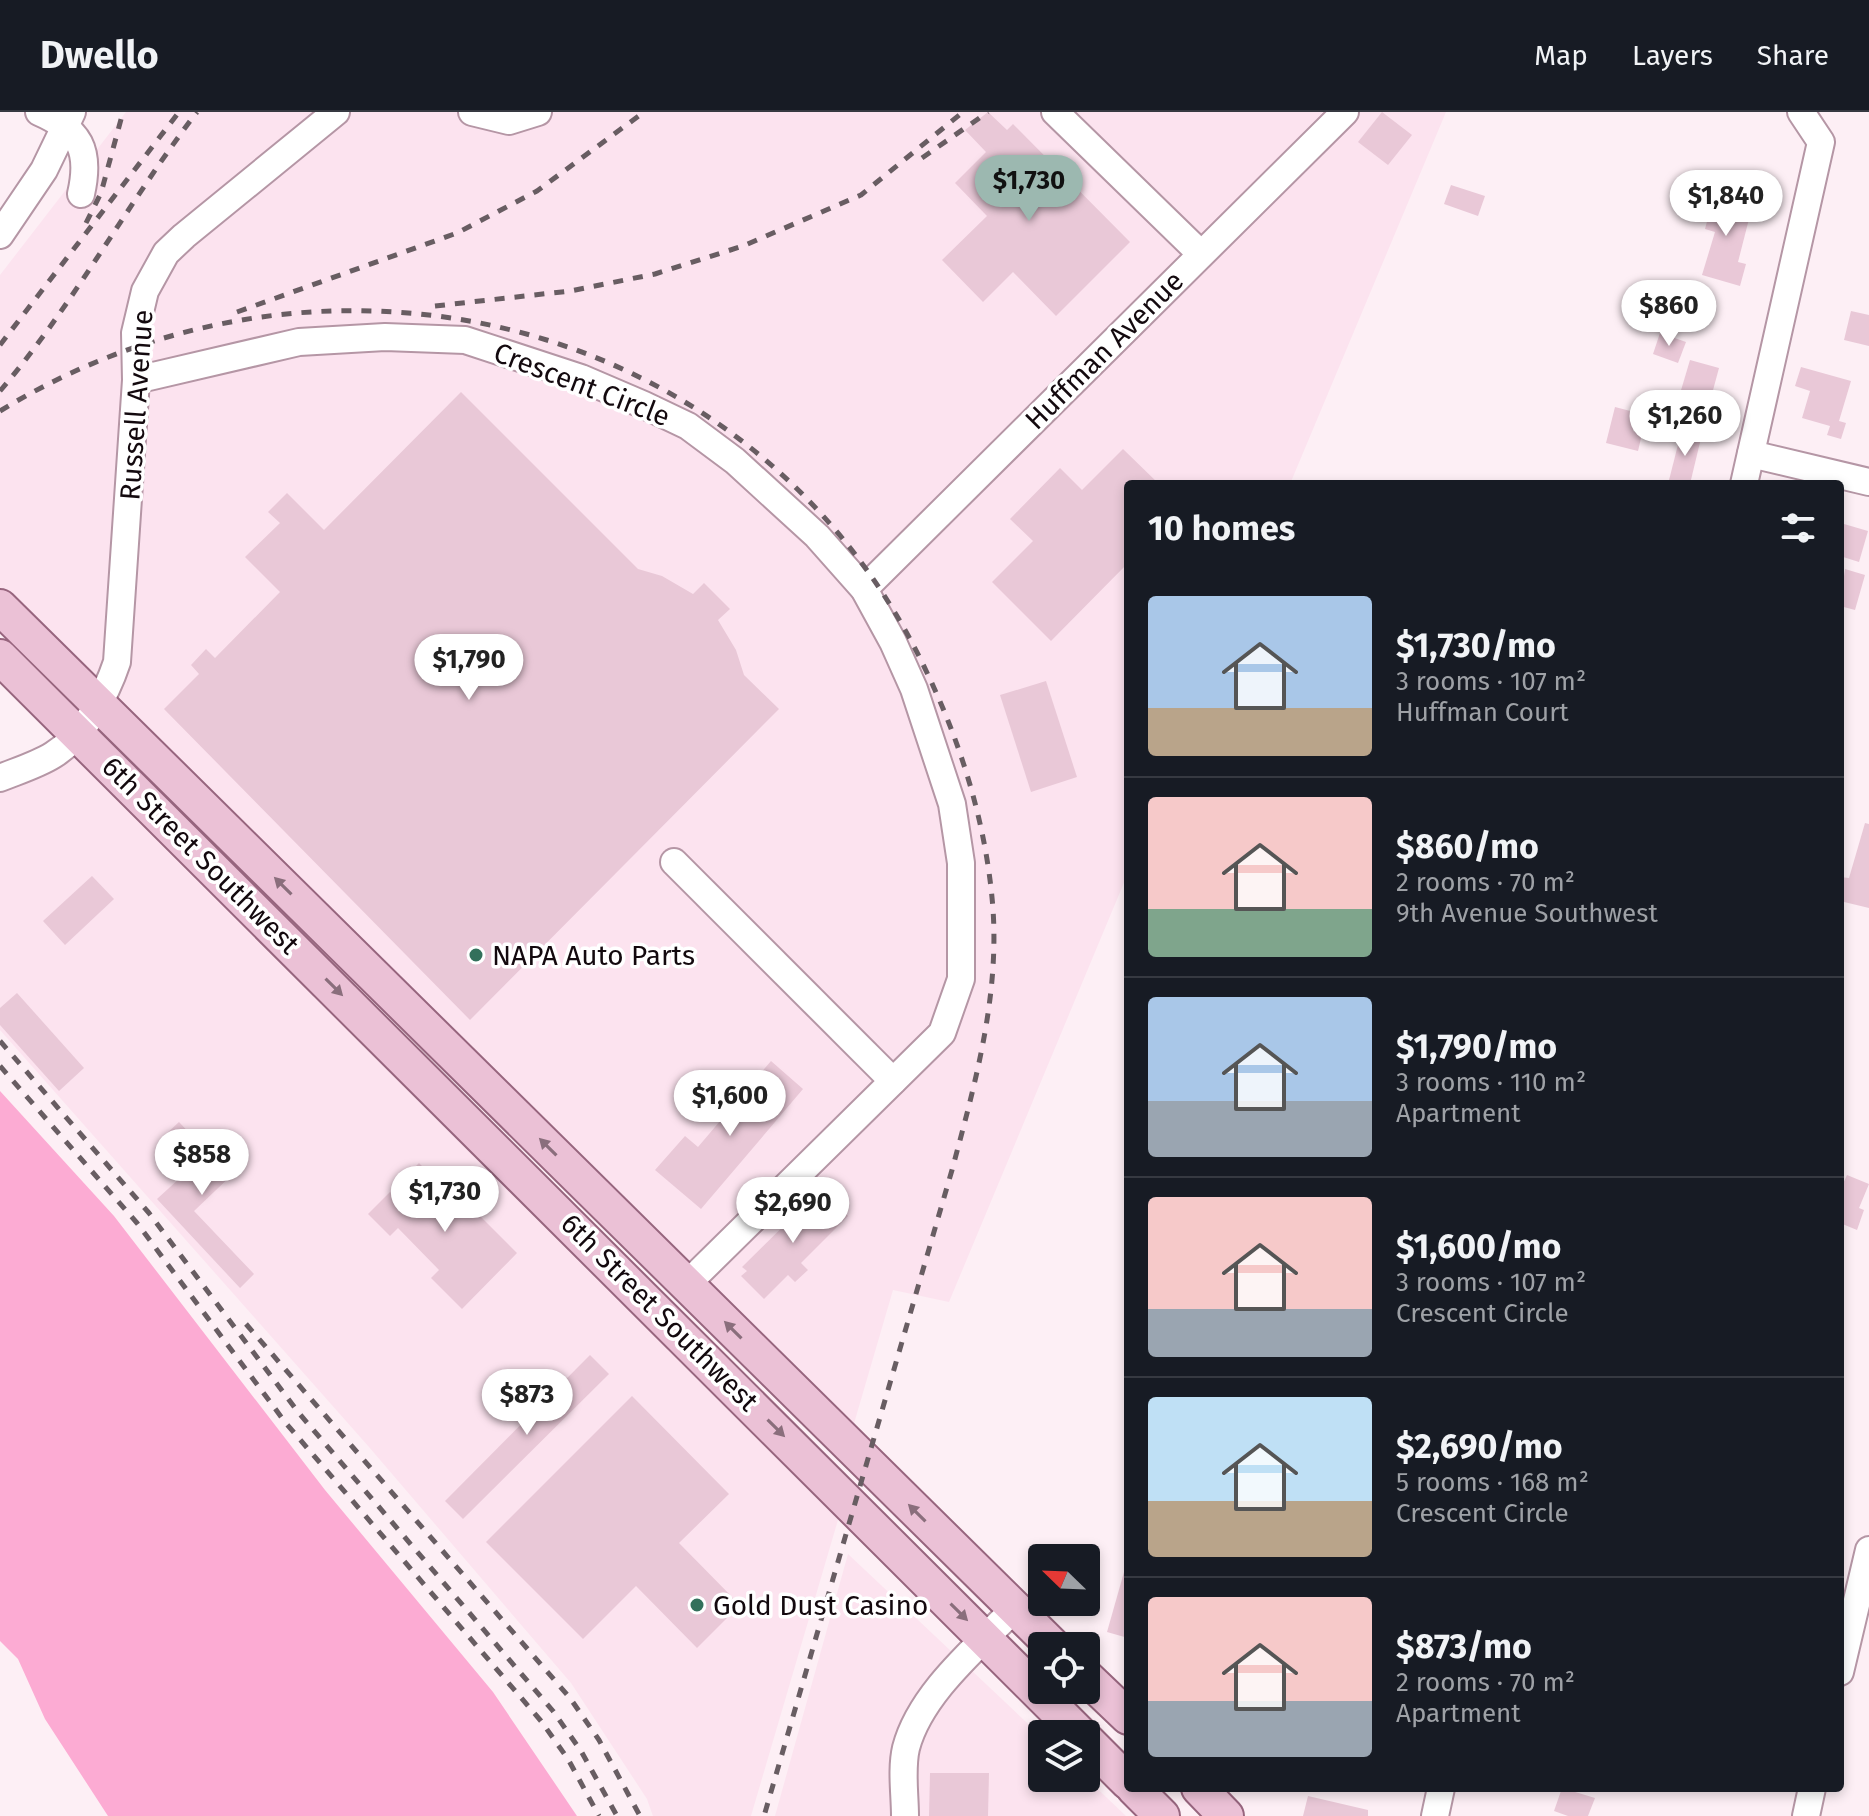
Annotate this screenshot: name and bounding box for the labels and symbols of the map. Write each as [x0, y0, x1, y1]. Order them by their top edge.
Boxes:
pin: $1,730 [964, 155, 1094, 223]
pin: $1,840 [1661, 170, 1791, 238]
street label: Huffman Avenue [1018, 264, 1190, 436]
pin: $860 [1622, 280, 1716, 348]
street label: Russell Avenue [113, 309, 160, 502]
street label: Crescent Circle [489, 336, 674, 433]
pin: $1,260 [1620, 390, 1750, 458]
pin: $1,790 [404, 634, 534, 702]
street label: 6th Street Southwest [95, 750, 307, 961]
one-way arrow [274, 878, 293, 896]
place label: NAPA Auto Parts [492, 939, 695, 972]
marker: NAPA Auto Parts [467, 946, 485, 964]
one-way arrow [324, 977, 343, 996]
pin: $1,600 [665, 1070, 795, 1138]
pin: $858 [155, 1129, 249, 1197]
one-way arrow [539, 1139, 558, 1157]
pin: $1,730 [380, 1166, 510, 1234]
pin: $2,690 [728, 1177, 858, 1245]
street label: 6th Street Southwest [554, 1207, 766, 1418]
one-way arrow [724, 1321, 743, 1340]
pin: $873 [480, 1369, 574, 1437]
one-way arrow [766, 1418, 785, 1437]
one-way arrow [908, 1504, 927, 1523]
north arrow [1028, 1544, 1100, 1616]
place label: Gold Dust Casino [713, 1589, 928, 1622]
marker: Gold Dust Casino [688, 1596, 706, 1614]
one-way arrow [949, 1602, 968, 1621]

